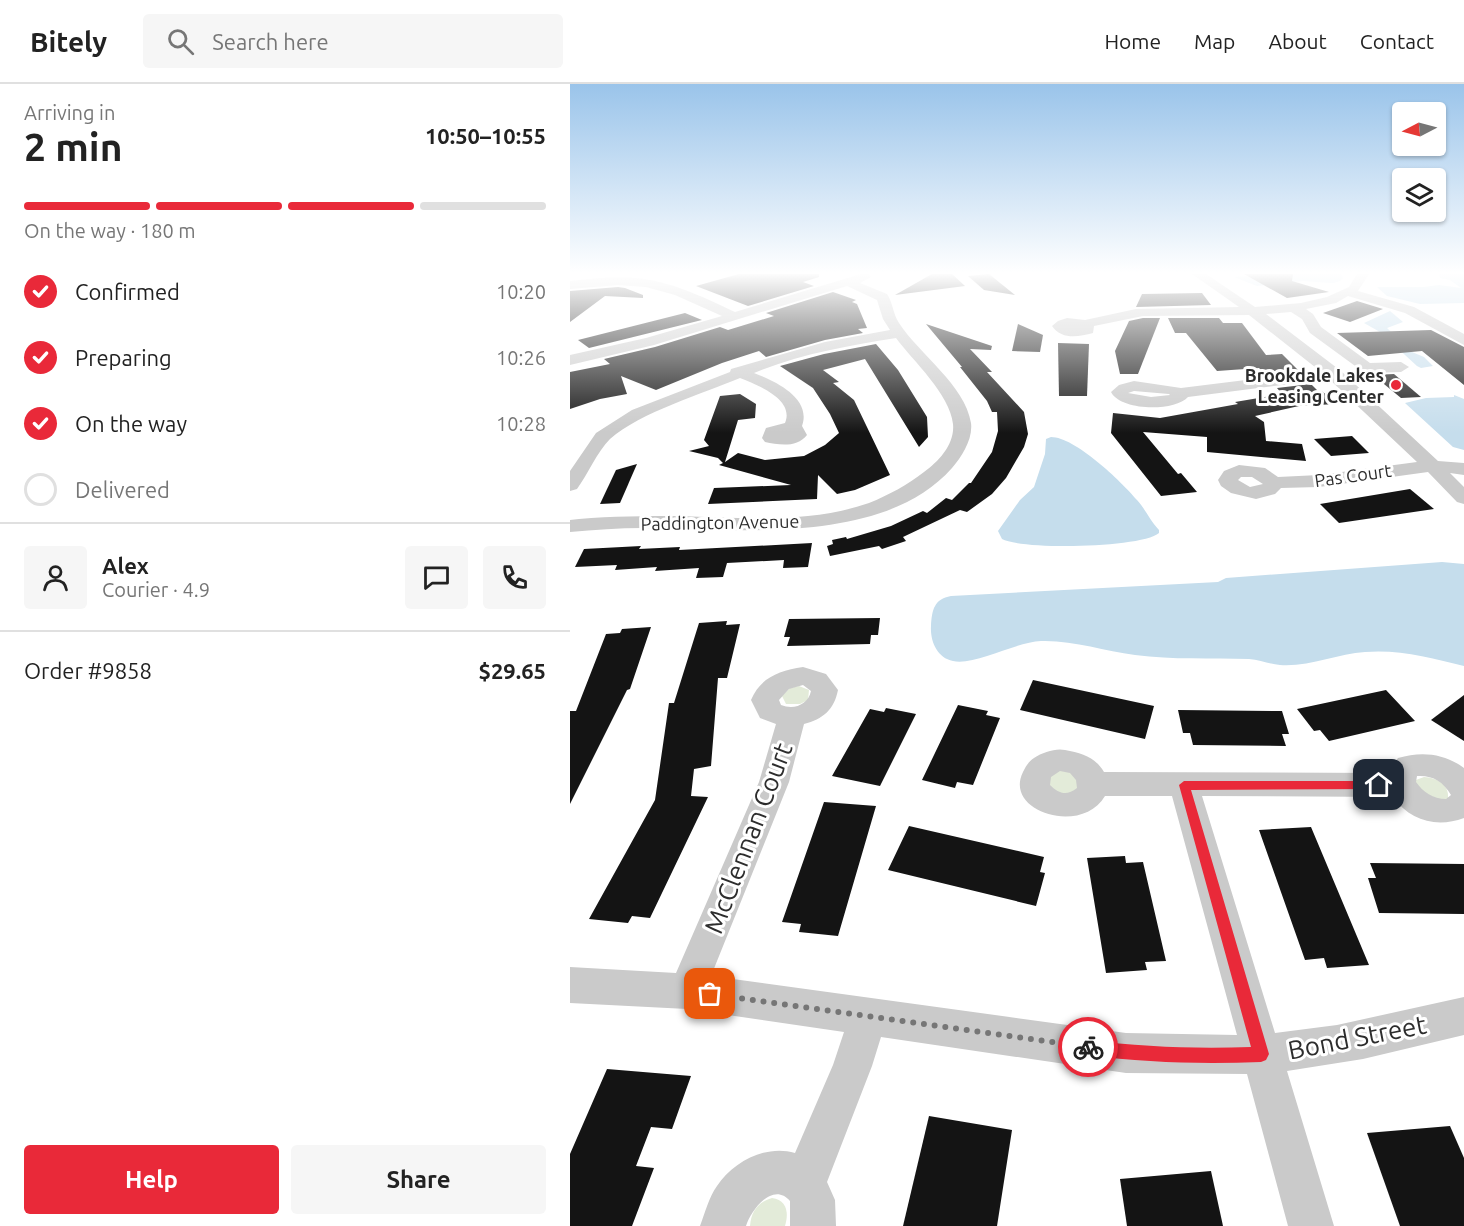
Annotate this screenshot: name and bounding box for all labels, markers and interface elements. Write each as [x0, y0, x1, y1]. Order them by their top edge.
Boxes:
search box [143, 14, 563, 68]
icon: search [164, 25, 197, 58]
text: Bitely [30, 26, 107, 57]
text: Search here [212, 29, 329, 54]
text: Home [1104, 29, 1161, 53]
text: Map [1194, 29, 1235, 53]
text: About [1268, 29, 1327, 53]
text: Contact [1360, 29, 1434, 53]
text: Arriving in [24, 101, 115, 124]
north arrow [1392, 102, 1446, 156]
map controls [1392, 102, 1446, 222]
text: 10:50–10:55 [425, 123, 546, 148]
text: 2 min [24, 125, 123, 168]
button: layers [1392, 168, 1446, 222]
text: On the way · 180 m [24, 219, 196, 242]
icon: check [24, 275, 57, 308]
text: Confirmed [75, 279, 180, 304]
text: 10:20 [496, 280, 546, 303]
icon: check [24, 341, 57, 374]
text: Preparing [75, 345, 172, 370]
text: 10:26 [496, 346, 546, 369]
place label: Brookdale Lakes Leasing Center [1245, 365, 1385, 406]
marker: Brookdale Lakes Leasing Center [1389, 378, 1403, 392]
icon: check [24, 407, 57, 440]
text: On the way [75, 411, 187, 436]
text: 10:28 [496, 412, 546, 435]
street label: Pas Court [1313, 460, 1393, 490]
text: Delivered [75, 477, 170, 502]
street label: Paddington Avenue [641, 511, 799, 533]
button: person [24, 546, 87, 609]
button: chat [405, 546, 468, 609]
button: phone [483, 546, 546, 609]
text: Alex [102, 553, 149, 578]
text: Courier · 4.9 [102, 578, 210, 601]
text: Order #9858 [24, 658, 152, 683]
text: $29.65 [479, 658, 546, 683]
street label: McClennan Court [698, 739, 798, 937]
pin [1353, 759, 1404, 810]
icon: home [1362, 768, 1395, 801]
pin [684, 968, 735, 1019]
icon: bag [693, 977, 726, 1010]
street label: Bond Street [1285, 1009, 1429, 1065]
courier [1058, 1017, 1118, 1077]
icon: bike [1072, 1031, 1105, 1064]
button: Help [24, 1145, 279, 1214]
button: Share [291, 1145, 546, 1214]

